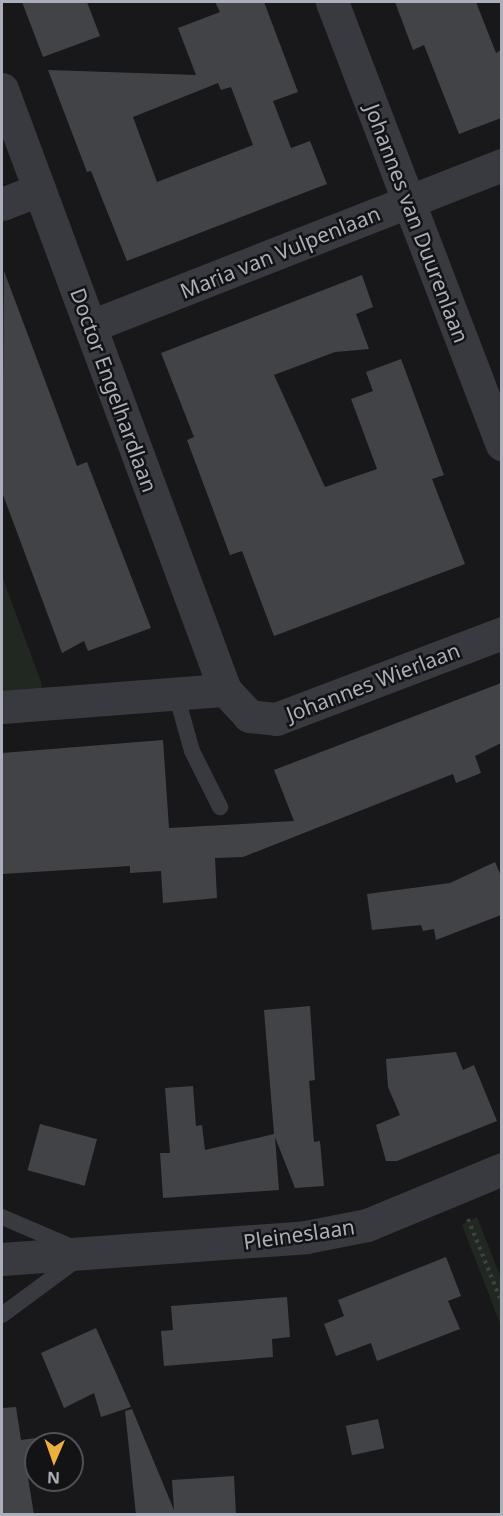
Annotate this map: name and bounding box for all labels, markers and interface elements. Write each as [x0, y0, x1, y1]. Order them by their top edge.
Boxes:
street label: Johannes van Duurenlaan [360, 100, 474, 346]
street label: Maria van Vulpenlaan [176, 200, 384, 304]
street label: Doctor Engelhardlaan [65, 285, 163, 495]
street label: Johannes Wierlaan [283, 637, 463, 727]
street label: Pleineslaan [242, 1214, 356, 1254]
north arrow [24, 1432, 84, 1492]
text: N [47, 1467, 60, 1489]

